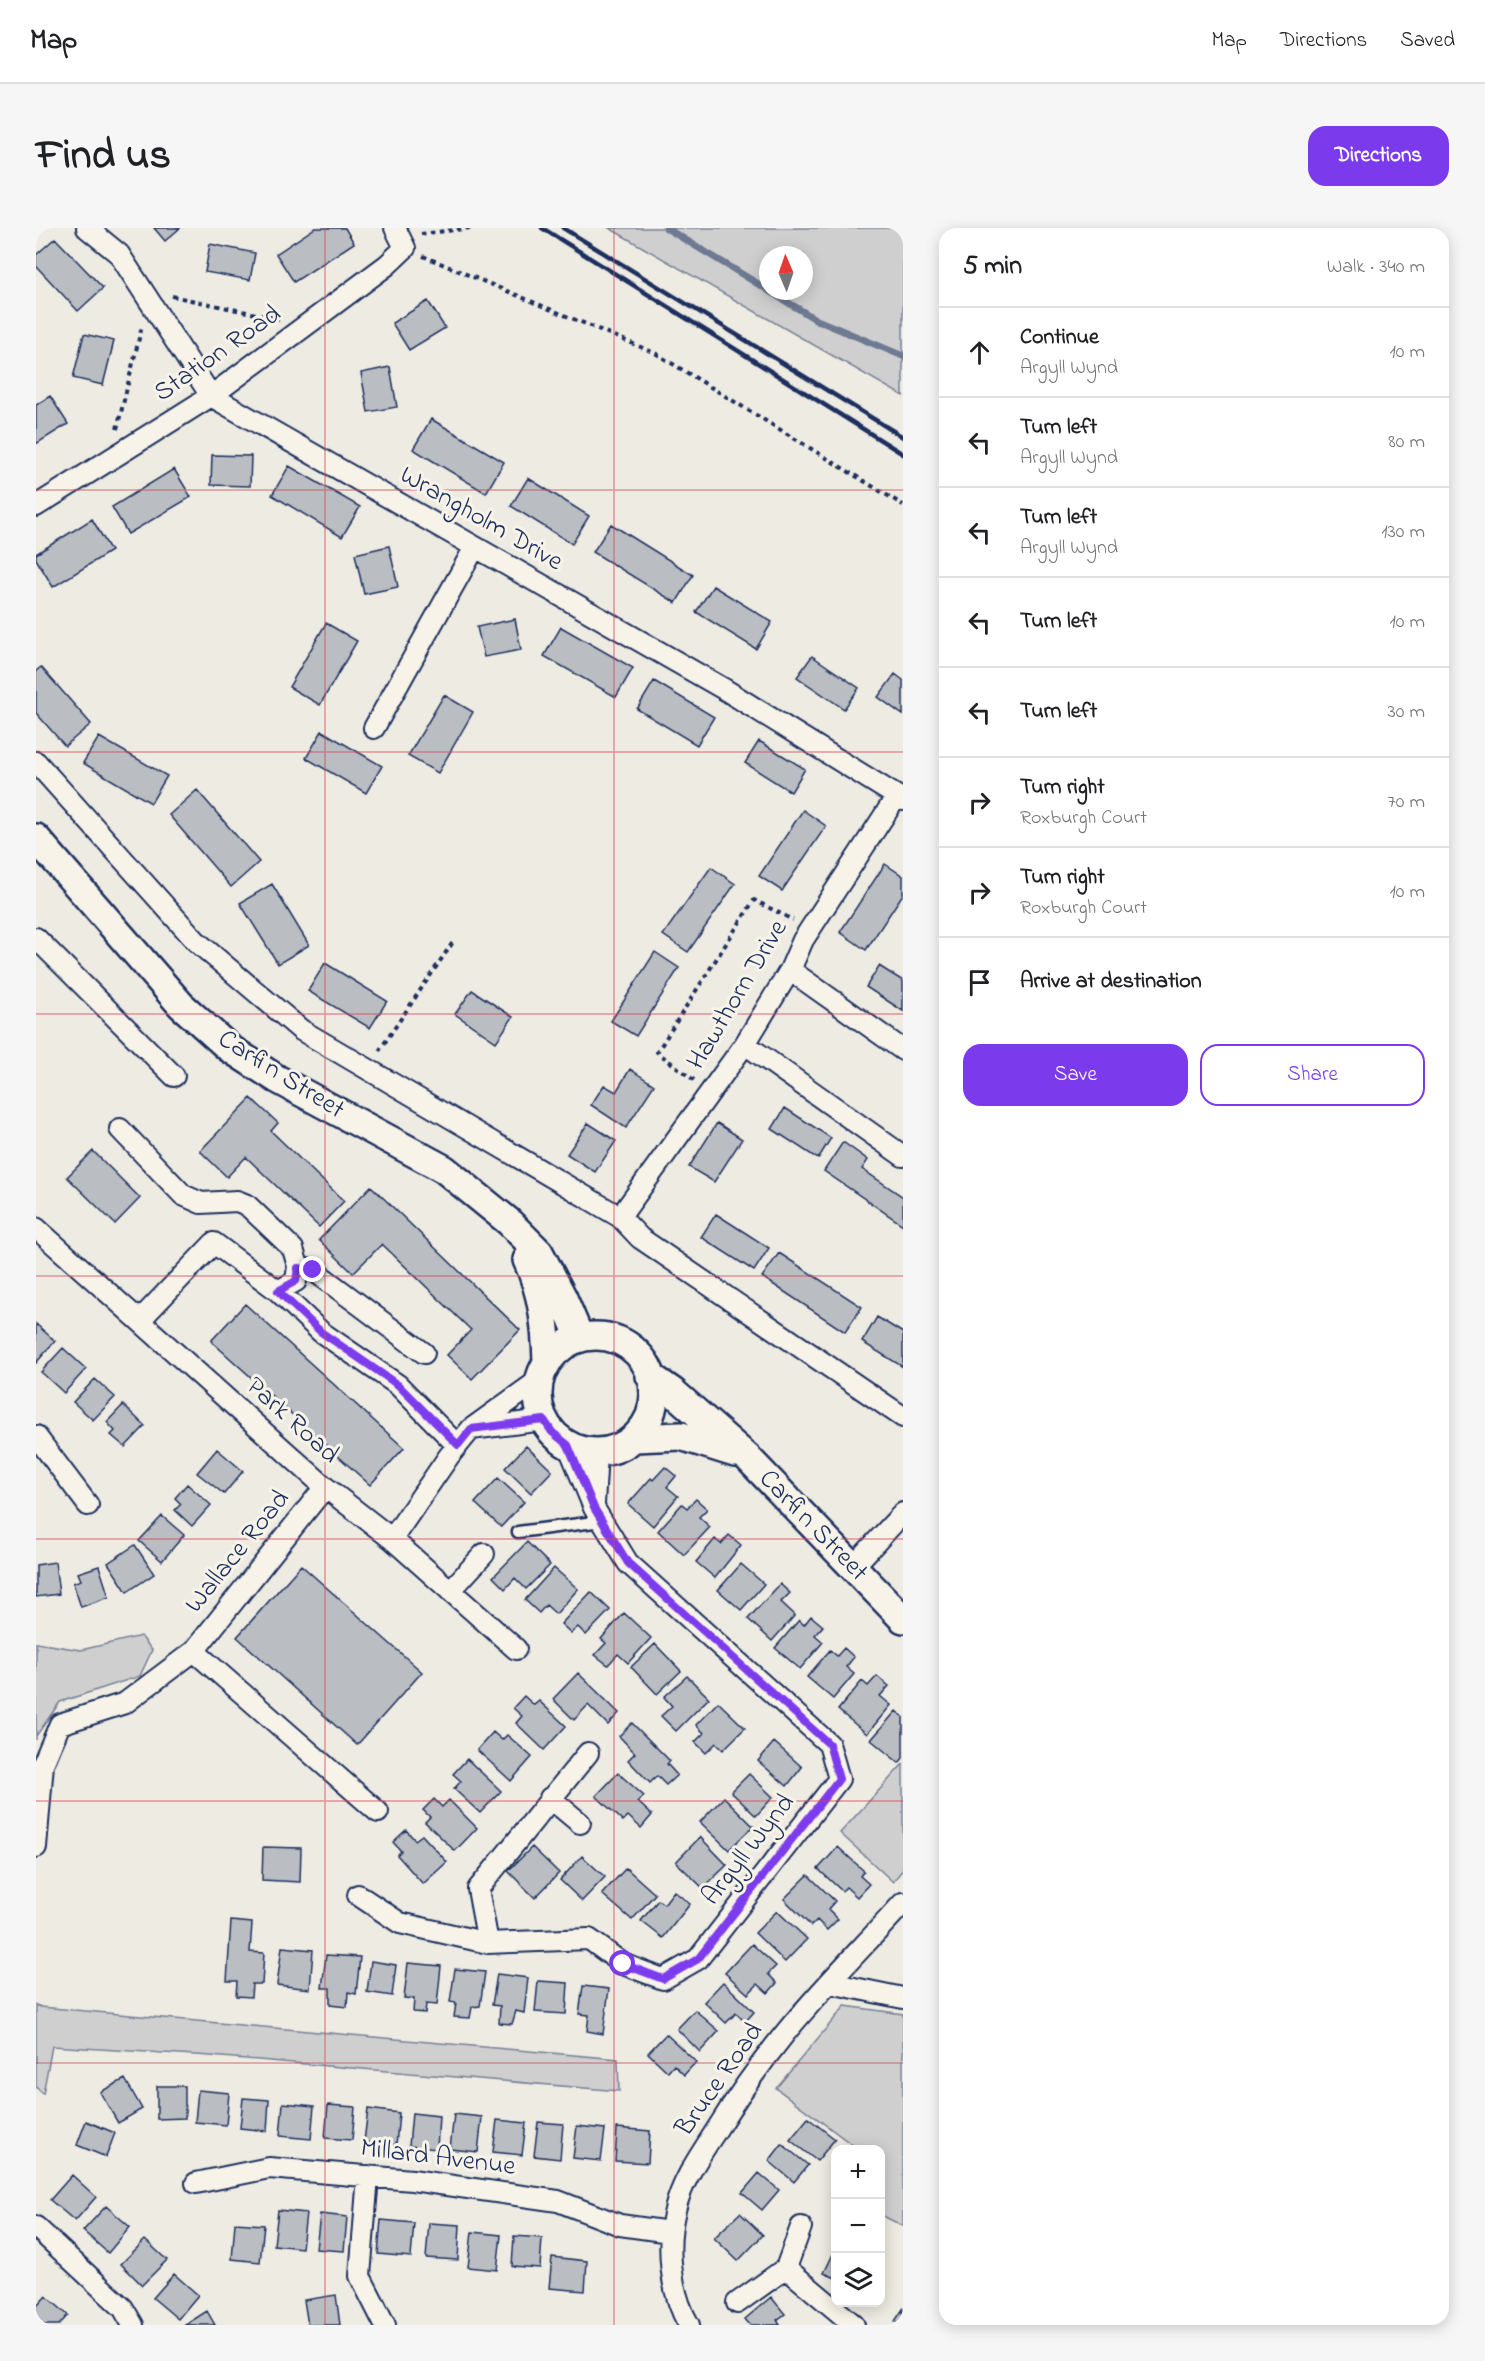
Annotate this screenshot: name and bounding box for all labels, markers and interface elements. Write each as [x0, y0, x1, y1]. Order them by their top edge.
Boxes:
text: Map [30, 21, 77, 62]
text: Map [1211, 26, 1247, 56]
text: Directions [1280, 26, 1367, 56]
text: Saved [1400, 26, 1455, 56]
text: Find us [36, 126, 171, 187]
button: Directions [1308, 126, 1449, 186]
north arrow [759, 246, 813, 300]
text: 5 min [963, 248, 1022, 286]
text: Walk · 340 m [1327, 253, 1425, 282]
street label: Station Road [146, 296, 290, 412]
text: Continue [1020, 322, 1099, 354]
icon: ahead [963, 336, 996, 369]
text: 10 m [1389, 338, 1425, 367]
text: Argyll Wynd [1020, 354, 1118, 383]
text: Turn left [1020, 412, 1097, 444]
icon: left [963, 426, 996, 459]
text: 80 m [1388, 428, 1425, 457]
text: Argyll Wynd [1020, 444, 1118, 473]
street label: Wrangholm Drive [392, 456, 571, 582]
text: Turn left [1020, 502, 1097, 534]
icon: left [963, 516, 996, 549]
text: 130 m [1381, 518, 1425, 547]
text: Argyll Wynd [1020, 534, 1118, 563]
icon: left [963, 606, 996, 639]
text: Turn left [1020, 606, 1097, 638]
text: 10 m [1389, 608, 1425, 637]
icon: left [963, 696, 996, 729]
text: Turn left [1020, 696, 1097, 728]
text: 30 m [1388, 698, 1425, 727]
text: Turn right [1020, 772, 1105, 804]
icon: right [963, 786, 996, 819]
text: 70 m [1388, 788, 1425, 817]
text: Roxburgh Court [1020, 804, 1147, 833]
text: Turn right [1020, 862, 1105, 894]
icon: right [963, 876, 996, 909]
text: 10 m [1389, 878, 1425, 907]
text: Roxburgh Court [1020, 894, 1147, 923]
street label: Hawthorn Drive [678, 912, 799, 1077]
icon: arrive [963, 966, 996, 999]
text: Arrive at destination [1020, 966, 1202, 998]
street label: Carfin Street [210, 1021, 352, 1129]
button: Save [963, 1044, 1188, 1106]
button: Share [1200, 1044, 1425, 1106]
route end [299, 1256, 325, 1282]
street label: Park Road [236, 1368, 348, 1474]
street label: Carfin Street [749, 1461, 877, 1591]
street label: Wallace Road [176, 1482, 300, 1622]
street label: Argyll Wynd [693, 1786, 805, 1914]
route start [609, 1950, 635, 1976]
street label: Bruce Road [666, 2015, 774, 2146]
street label: Millard Avenue [358, 2129, 519, 2187]
map controls [831, 2145, 885, 2307]
button: + [831, 2145, 885, 2199]
button: − [831, 2199, 885, 2253]
button: layers [831, 2253, 885, 2307]

